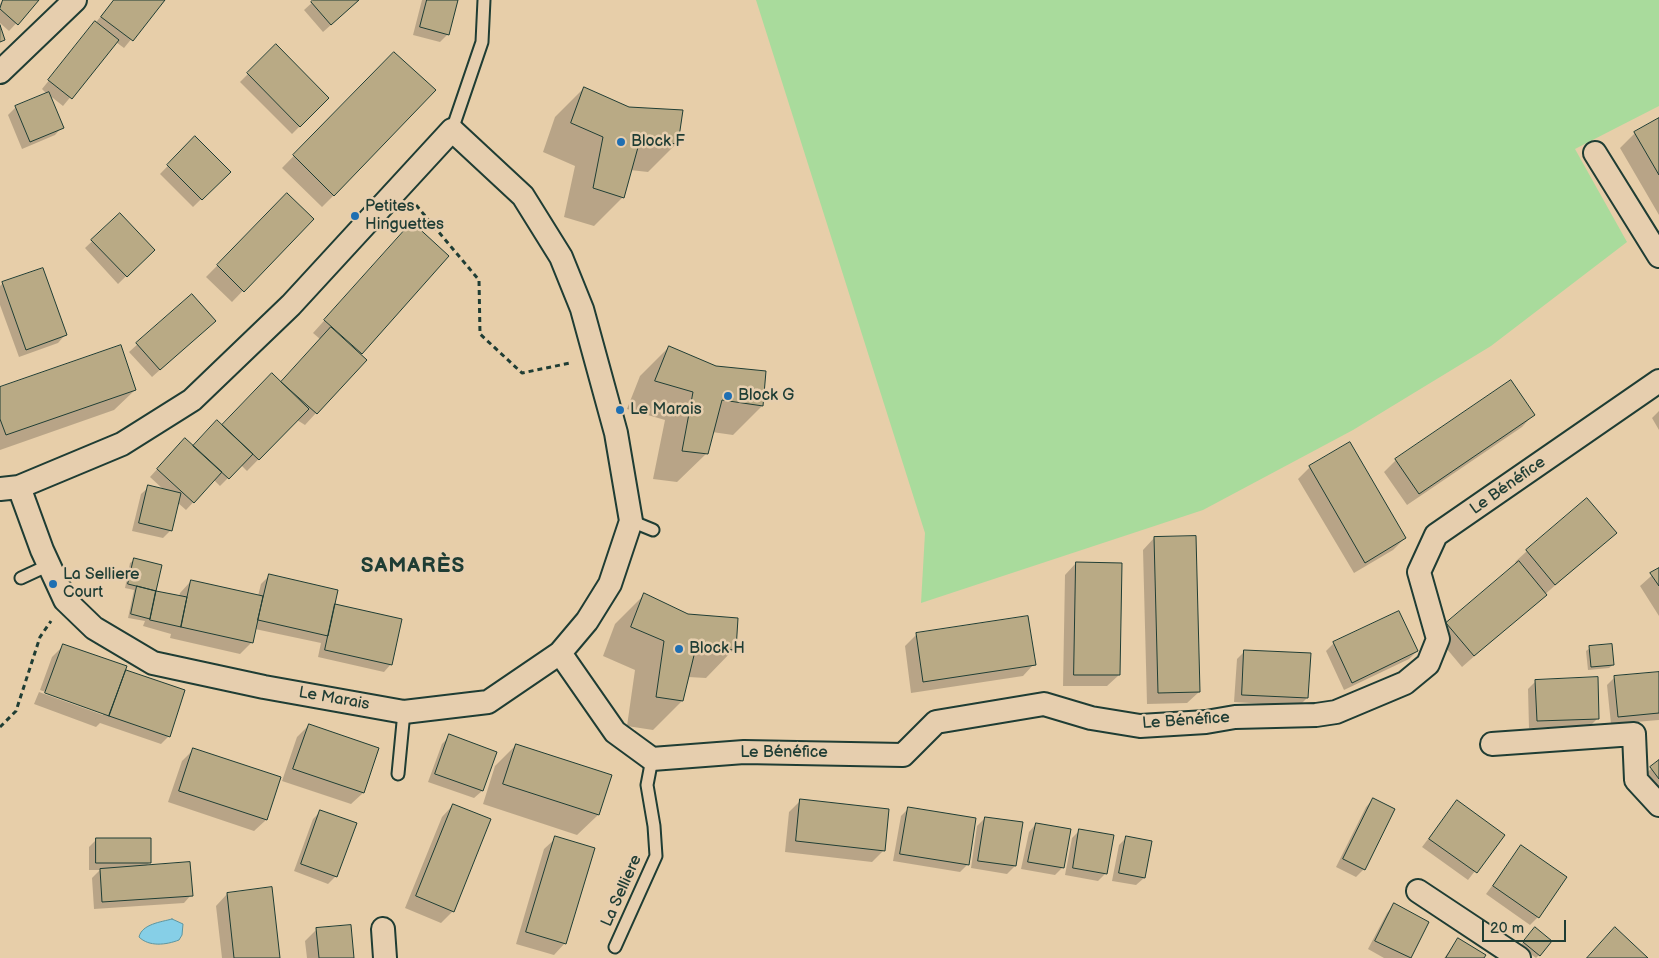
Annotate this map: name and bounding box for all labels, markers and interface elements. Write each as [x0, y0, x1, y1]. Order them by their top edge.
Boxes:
place label: Block F [631, 132, 685, 152]
marker: Block F [615, 136, 627, 148]
place label: Petites Hinguettes [365, 197, 444, 235]
marker: Petites Hinguettes [349, 210, 361, 222]
place label: Block G [738, 386, 794, 406]
marker: Block G [722, 390, 734, 402]
place label: Le Marais [630, 400, 702, 420]
marker: Le Marais [614, 404, 626, 416]
street label: Le Bénéfice [1467, 453, 1549, 519]
district label: SAMARÈS [360, 554, 466, 580]
place label: La Selliere Court [63, 565, 140, 603]
marker: La Selliere Court [47, 578, 59, 590]
place label: Block H [689, 639, 745, 659]
marker: Block H [673, 643, 685, 655]
street label: Le Marais [297, 683, 371, 715]
street label: Le Bénéfice [1142, 708, 1230, 734]
street label: Le Bénéfice [740, 743, 828, 763]
street label: La Selliere [598, 852, 646, 930]
scale bar [1484, 910, 1568, 942]
text: 20 m [1490, 919, 1524, 938]

